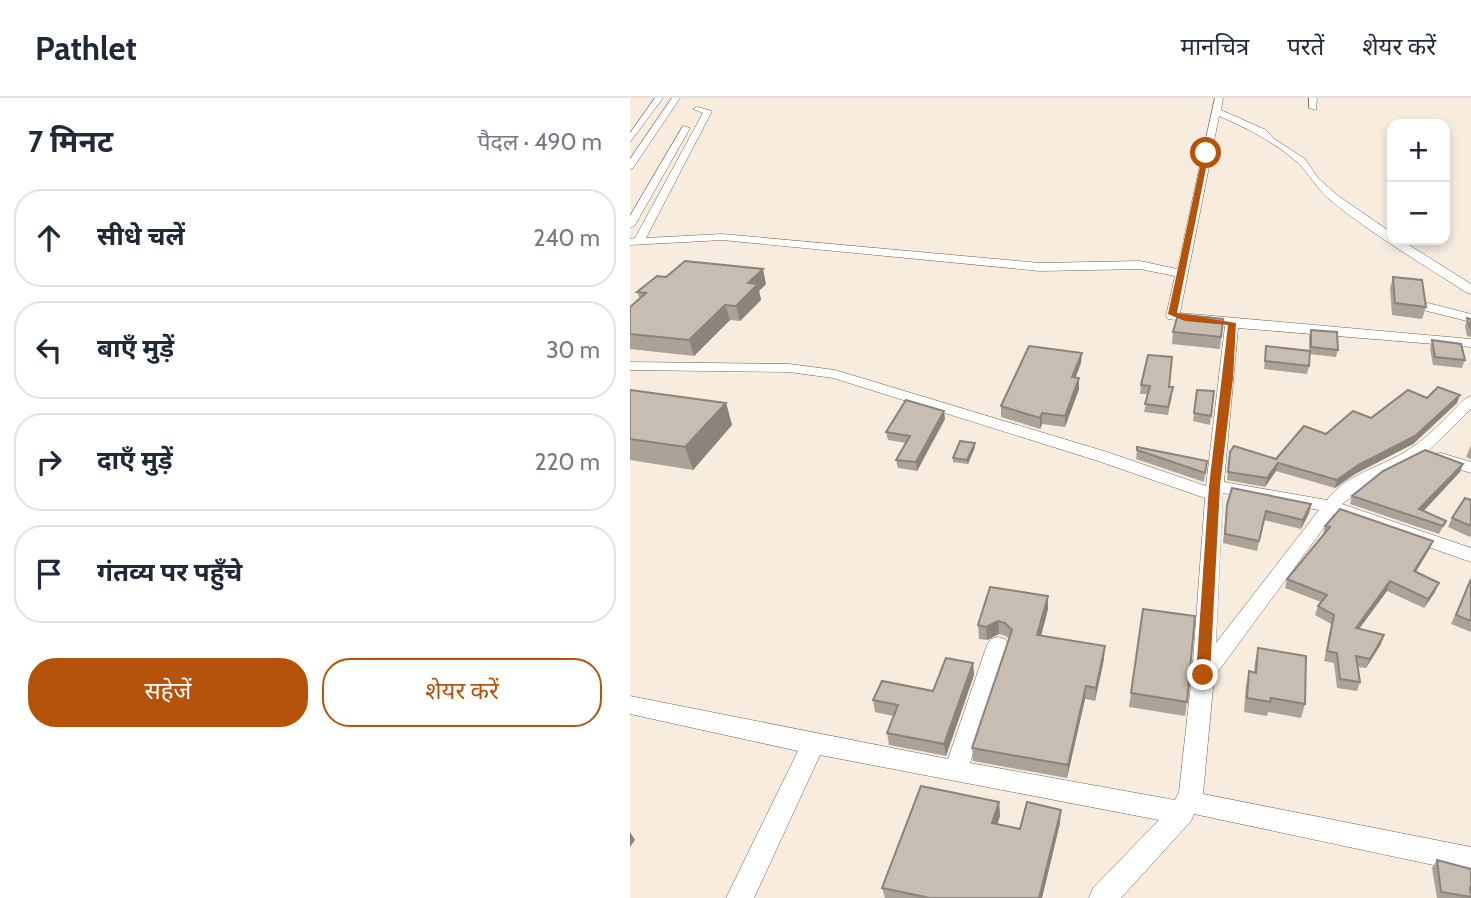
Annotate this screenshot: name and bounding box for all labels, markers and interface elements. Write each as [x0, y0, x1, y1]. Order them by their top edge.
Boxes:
text: Pathlet [35, 28, 137, 68]
text: मानचित्र [1181, 32, 1249, 61]
text: परतें [1287, 32, 1324, 61]
text: शेयर करें [1362, 32, 1436, 61]
map controls [1387, 119, 1450, 245]
button: + [1387, 119, 1450, 182]
text: 7 मिनट [28, 123, 113, 160]
text: पैदल · 490 m [478, 128, 602, 156]
route start [1190, 137, 1221, 168]
button: − [1387, 182, 1450, 245]
icon: ahead [30, 219, 68, 257]
text: सीधे चलें [97, 220, 185, 252]
text: 240 m [533, 224, 600, 252]
icon: left [30, 331, 68, 369]
text: बाएँ मुड़ें [97, 332, 174, 364]
text: 30 m [546, 336, 600, 364]
icon: right [30, 443, 68, 481]
text: दाएँ मुड़ें [97, 444, 173, 476]
text: 220 m [534, 448, 600, 476]
icon: arrive [30, 555, 68, 593]
text: गंतव्य पर पहुँचे [97, 556, 242, 588]
button: सहेजें [28, 658, 308, 727]
button: शेयर करें [322, 658, 602, 727]
route end [1187, 659, 1218, 690]

